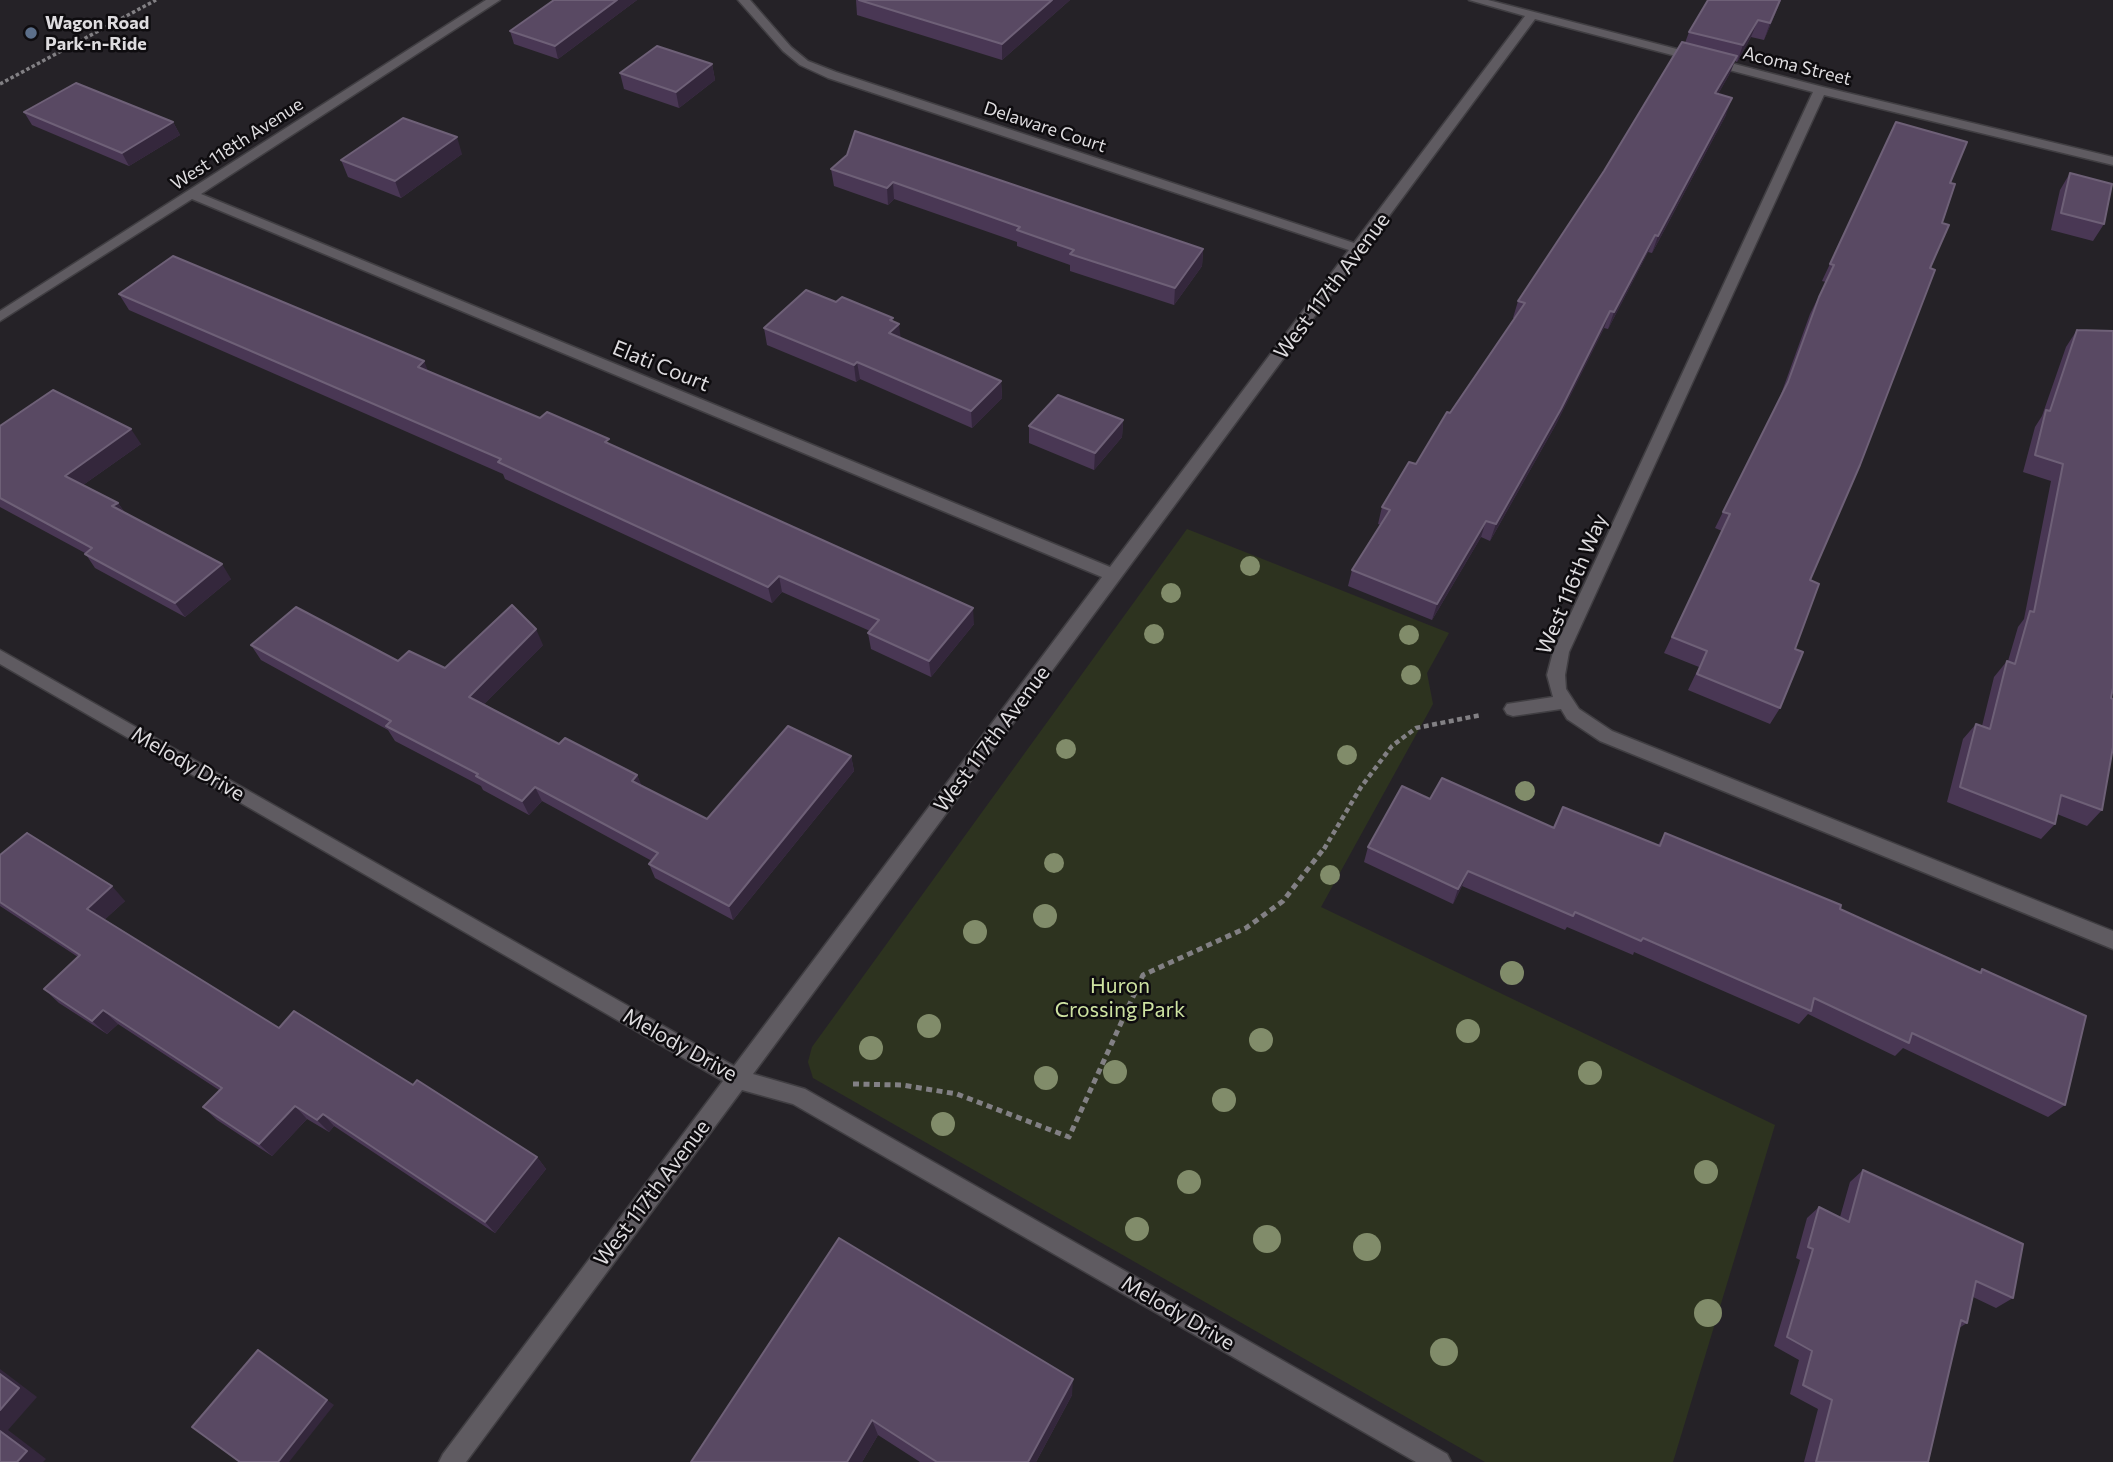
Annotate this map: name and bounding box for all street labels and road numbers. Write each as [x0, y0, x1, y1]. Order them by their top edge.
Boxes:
street label: Acoma Street [1740, 42, 1854, 90]
street label: West 118th Avenue [167, 93, 307, 195]
street label: Delaware Court [981, 97, 1109, 157]
street label: West 117th Avenue [1269, 208, 1395, 364]
street label: Elati Court [609, 335, 713, 397]
street label: West 116th Way [1531, 510, 1613, 658]
street label: West 117th Avenue [929, 661, 1055, 817]
street label: Melody Drive [127, 721, 249, 807]
street label: Melody Drive [618, 1003, 742, 1087]
street label: West 117th Avenue [589, 1115, 715, 1271]
street label: Melody Drive [1117, 1270, 1239, 1356]

